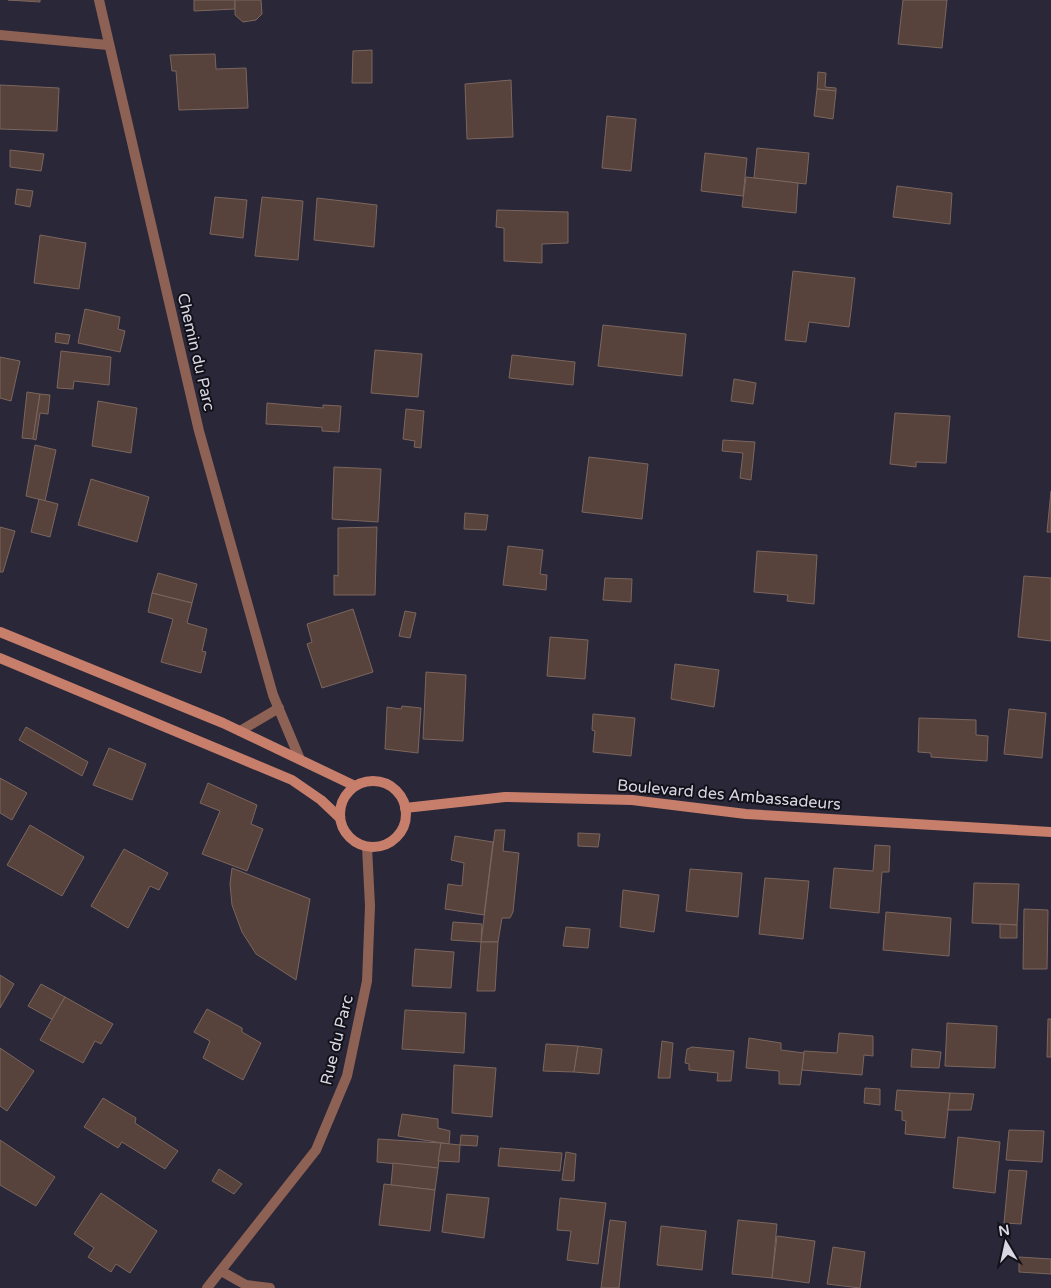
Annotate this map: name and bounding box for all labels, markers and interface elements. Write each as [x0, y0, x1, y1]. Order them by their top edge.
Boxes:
street label: Chemin du Parc [173, 291, 219, 413]
street label: Boulevard des Ambassadeurs [616, 775, 842, 815]
street label: Rue du Parc [316, 993, 358, 1087]
north arrow [981, 1218, 1031, 1268]
text: N [997, 1221, 1011, 1240]

